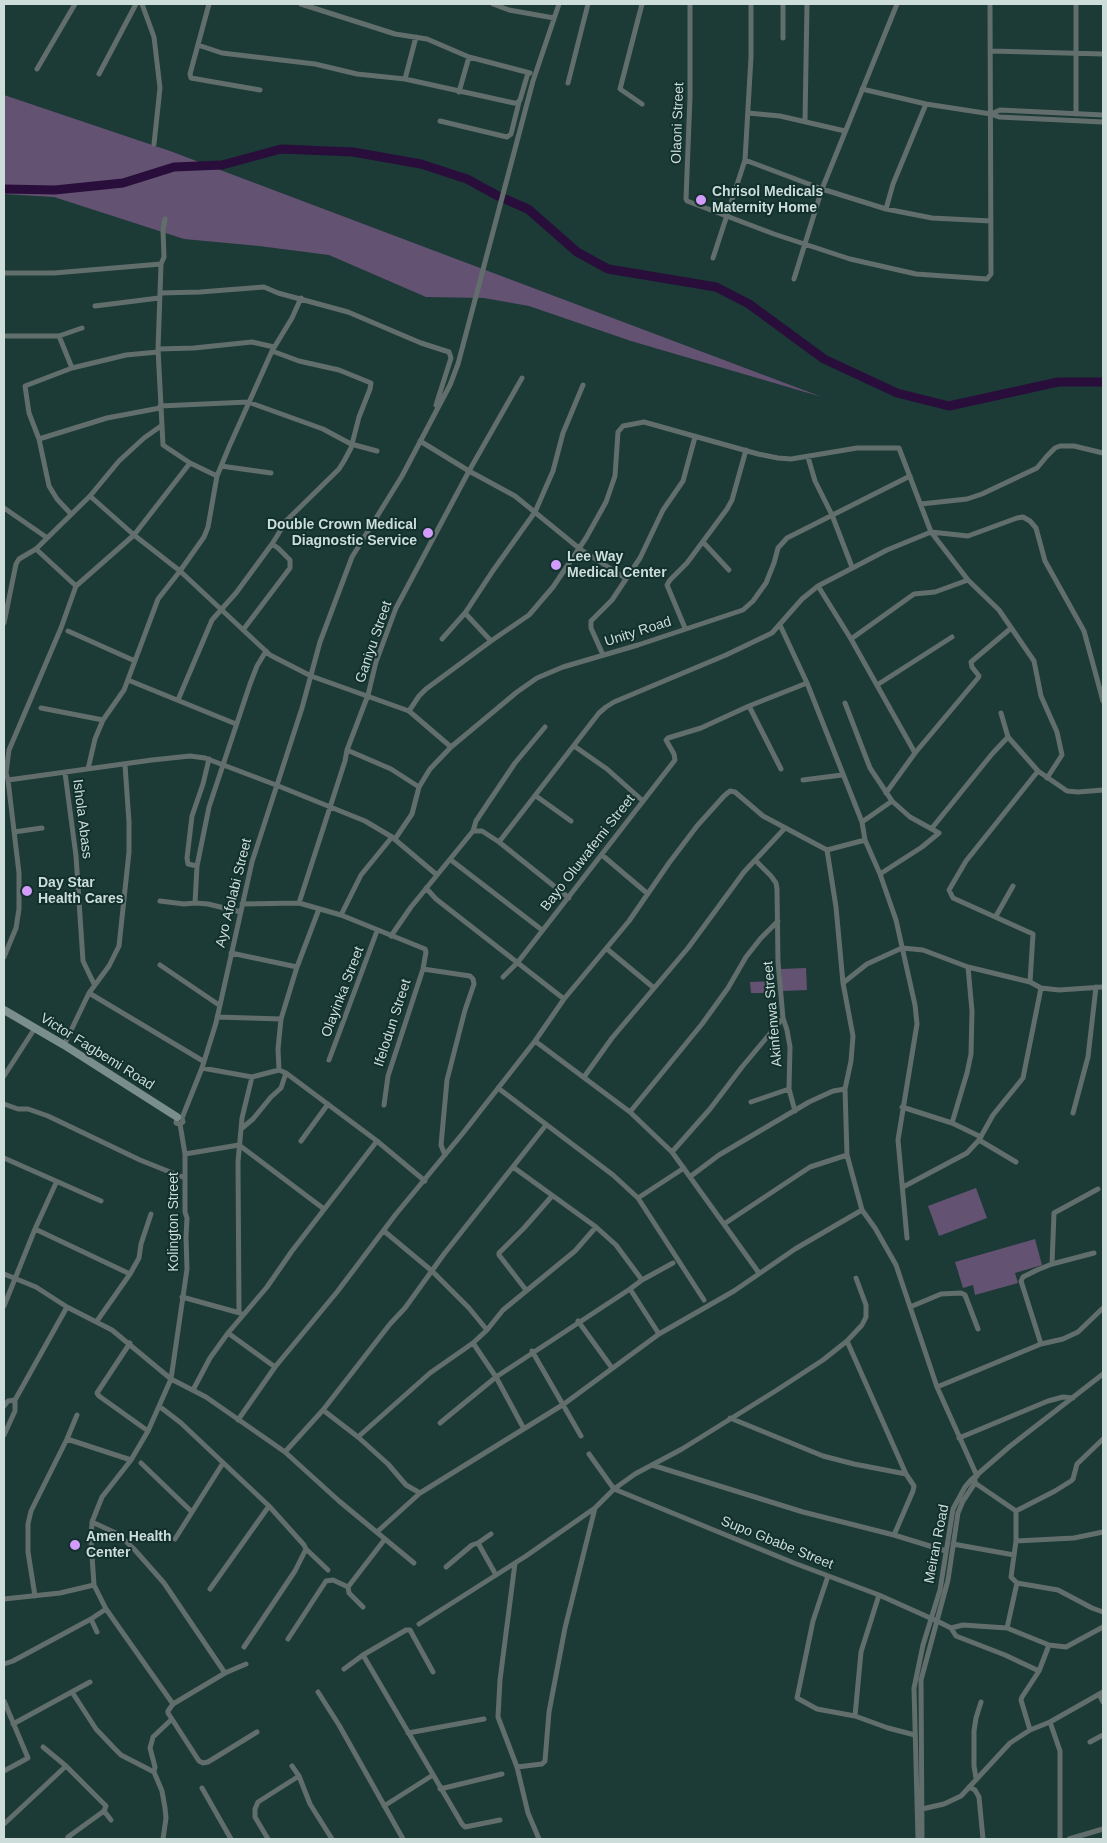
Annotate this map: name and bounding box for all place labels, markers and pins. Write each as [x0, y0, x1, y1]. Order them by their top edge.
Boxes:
place label: Chrisol Medicals Maternity Home [712, 184, 823, 216]
marker: Chrisol Medicals Maternity Home [694, 193, 708, 207]
place label: Double Crown Medical Diagnostic Service [267, 517, 417, 550]
marker: Double Crown Medical Diagnostic Service [421, 526, 435, 540]
place label: Lee Way Medical Center [567, 549, 667, 582]
marker: Lee Way Medical Center [549, 558, 563, 572]
place label: Day Star Health Cares [38, 875, 124, 908]
marker: Day Star Health Cares [20, 884, 34, 898]
place label: Amen Health Center [86, 1529, 172, 1561]
marker: Amen Health Center [68, 1538, 82, 1552]

